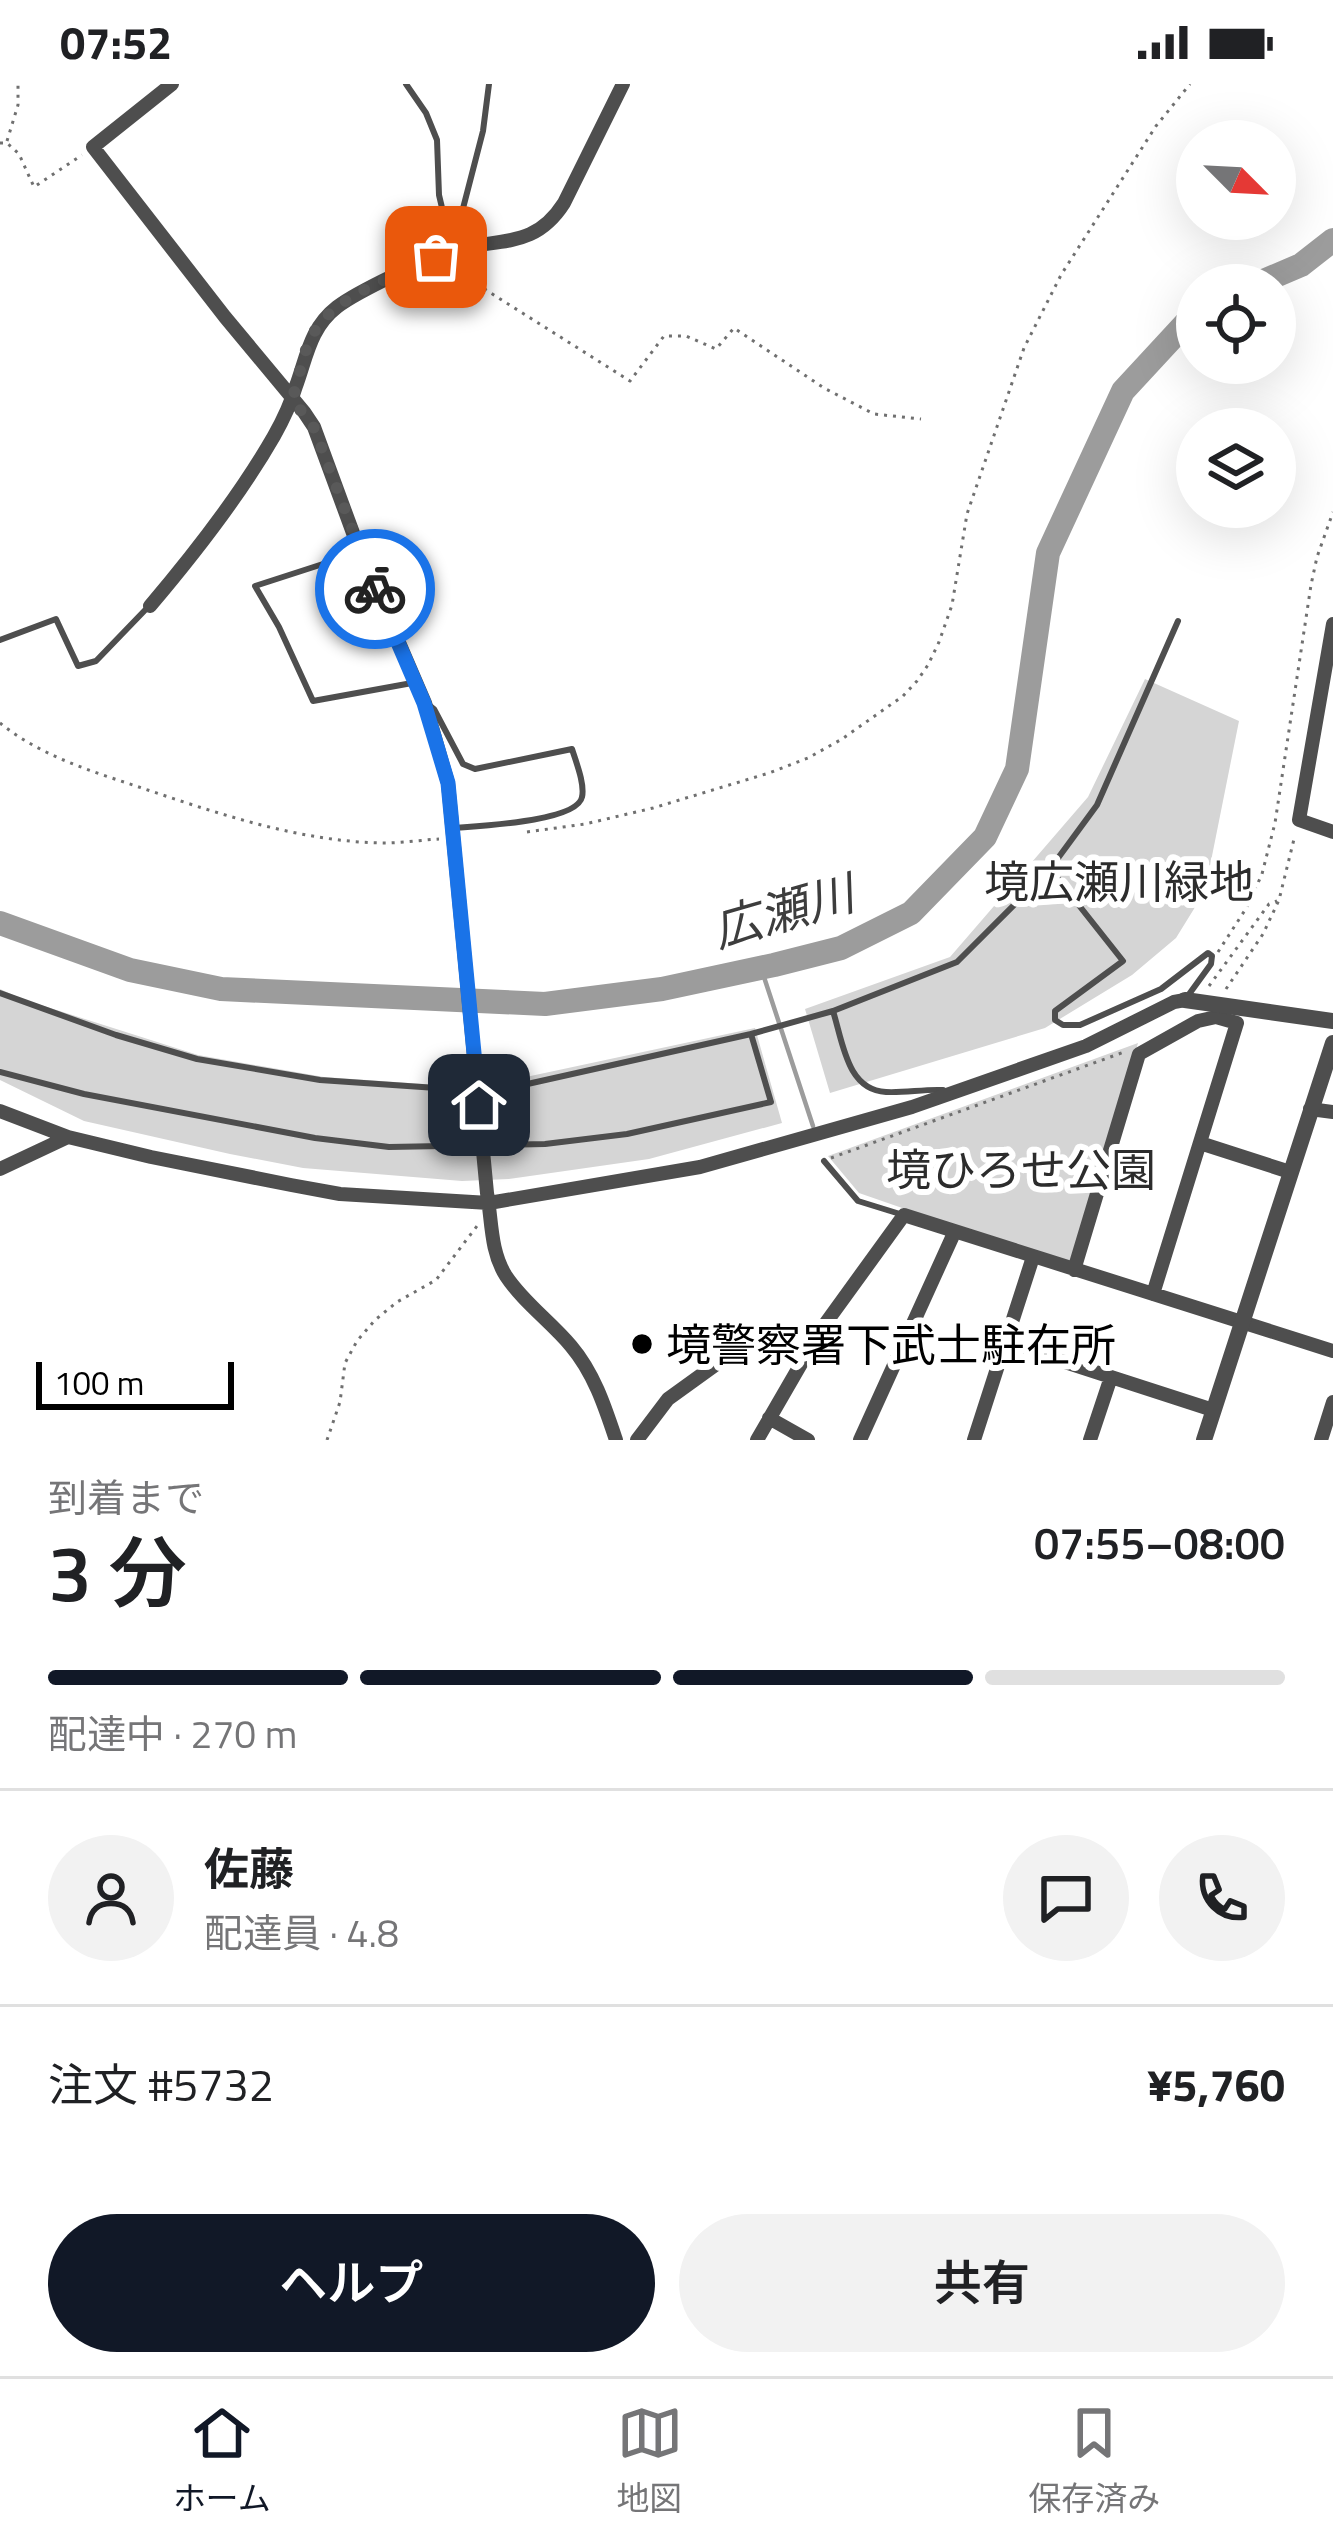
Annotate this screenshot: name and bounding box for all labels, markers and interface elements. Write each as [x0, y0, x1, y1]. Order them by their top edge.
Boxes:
text: 07:52 [60, 8, 172, 76]
north arrow [1176, 120, 1296, 240]
map controls [1176, 120, 1296, 528]
pin [385, 206, 487, 308]
icon: bag [403, 224, 469, 290]
button: locate [1176, 264, 1296, 384]
button: layers [1176, 408, 1296, 528]
courier [315, 529, 435, 649]
icon: bike [342, 556, 408, 622]
park label: 境広瀬川緑地 [984, 847, 1254, 915]
water label: 広瀬川 [704, 855, 867, 966]
pin [428, 1054, 530, 1156]
icon: home [446, 1072, 512, 1138]
park label: 境ひろせ公園 [886, 1135, 1156, 1203]
place label: 境警察署下武士駐在所 [666, 1310, 1116, 1378]
marker: 境警察署下武士駐在所 [629, 1331, 655, 1357]
scale bar [36, 1356, 234, 1409]
text: 100 m [54, 1358, 144, 1408]
text: 到着まで [48, 1468, 204, 1527]
text: 07:55–08:00 [1034, 1508, 1285, 1576]
text: 3 分 [48, 1513, 187, 1631]
text: 配達中 · 270 m [48, 1704, 297, 1763]
text: 佐藤 [204, 1834, 294, 1902]
button: person [48, 1835, 174, 1961]
button: chat [1003, 1835, 1129, 1961]
button: phone [1159, 1835, 1285, 1961]
text: 配達員 · 4.8 [204, 1903, 399, 1962]
text: 注文 #5732 [48, 2050, 274, 2118]
text: ¥5,760 [1147, 2050, 1285, 2118]
button: ヘルプ [48, 2214, 655, 2352]
button: 共有 [679, 2214, 1285, 2352]
tab: ホーム [173, 2400, 271, 2523]
tab: 地図 [617, 2400, 683, 2523]
tab: 保存済み [1028, 2400, 1160, 2523]

